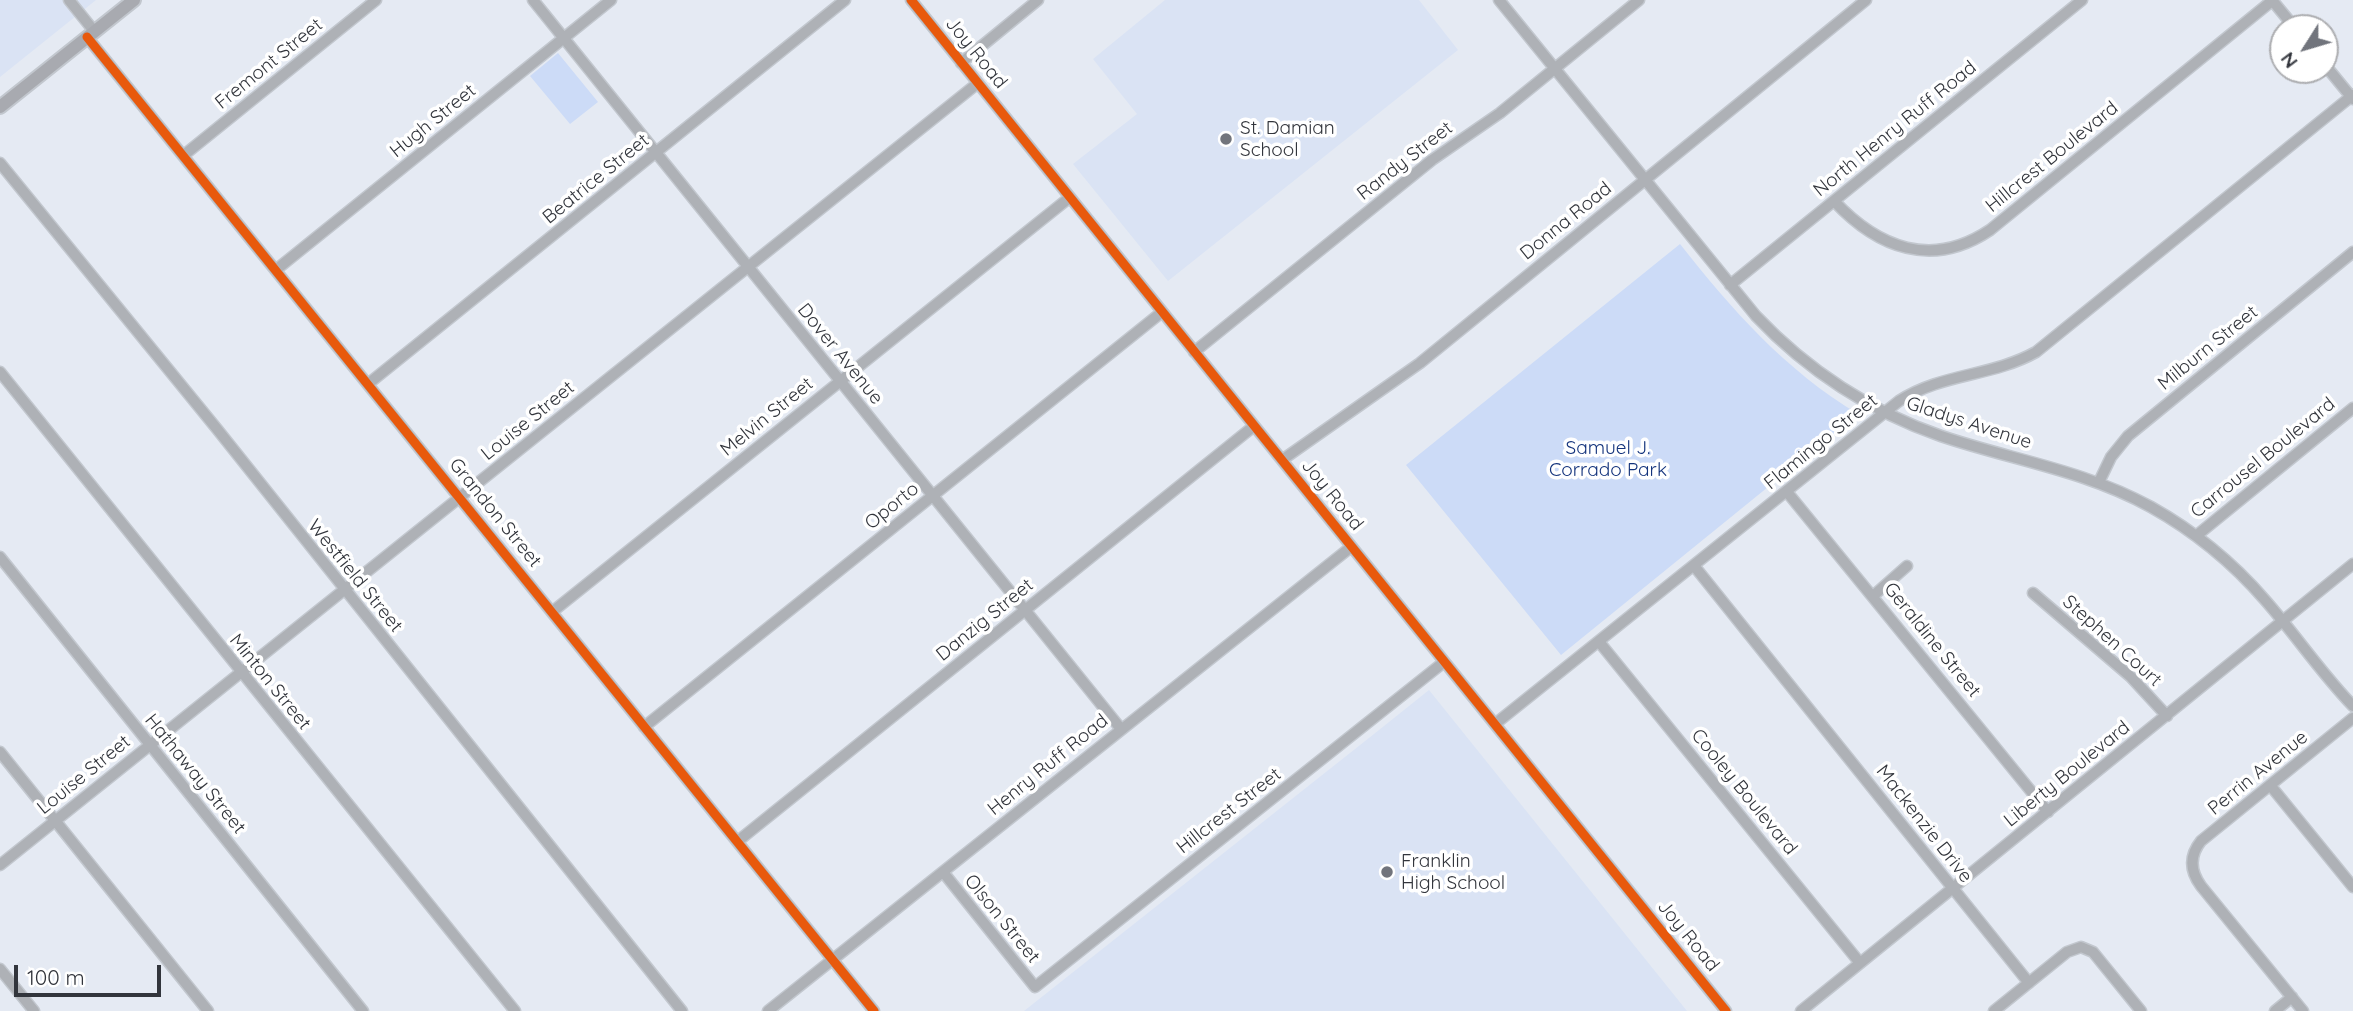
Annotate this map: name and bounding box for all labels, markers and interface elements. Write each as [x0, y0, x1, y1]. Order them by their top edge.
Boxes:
street label: Joy Road [940, 13, 1012, 93]
street label: Fremont Street [211, 14, 327, 114]
north arrow [2269, 14, 2339, 84]
text: N [2275, 48, 2303, 73]
street label: North Henry Ruff Road [1809, 56, 1981, 202]
street label: Hugh Street [385, 79, 481, 163]
street label: Hillcrest Boulevard [1981, 97, 2123, 217]
place label: St. Damian School [1240, 117, 1335, 161]
street label: Randy Street [1353, 117, 1457, 205]
street label: Beatrice Street [538, 129, 654, 229]
marker: St. Damian School [1218, 131, 1234, 147]
street label: Donna Road [1516, 177, 1616, 265]
street label: Dover Avenue [792, 299, 888, 409]
street label: Milburn Street [2153, 301, 2263, 395]
street label: Melvin Street [716, 373, 818, 461]
street label: Louise Street [477, 377, 579, 465]
street label: Flamingo Street [1760, 389, 1882, 495]
street label: Gladys Avenue [1904, 392, 2034, 454]
street label: Carrousel Boulevard [2186, 393, 2340, 523]
park label: Samuel J. Corrado Park [1549, 437, 1667, 481]
street label: Grandon Street [444, 454, 546, 572]
street label: Joy Road [1296, 455, 1368, 535]
street label: Oporto [860, 477, 924, 535]
street label: Westfield Street [303, 515, 407, 637]
street label: Danzig Street [932, 574, 1038, 666]
street label: Geraldine Street [1879, 578, 1985, 702]
street label: Stephen Court [2058, 591, 2166, 691]
street label: Minton Street [224, 629, 316, 735]
street label: Hathaway Street [140, 709, 250, 839]
street label: Henry Ruff Road [983, 710, 1113, 820]
street label: Liberty Boulevard [1999, 716, 2135, 832]
street label: Cooley Boulevard [1686, 724, 1802, 860]
street label: Perrin Avenue [2204, 726, 2312, 820]
street label: Louise Street [33, 731, 135, 819]
street label: Mackenzie Drive [1871, 760, 1977, 888]
street label: Hillcrest Street [1172, 763, 1286, 859]
place label: Franklin High School [1401, 850, 1505, 894]
marker: Franklin High School [1379, 864, 1395, 880]
street label: Olson Street [959, 870, 1045, 968]
street label: Joy Road [1652, 896, 1724, 976]
scale bar [18, 951, 164, 995]
text: 100 m [27, 964, 85, 990]

